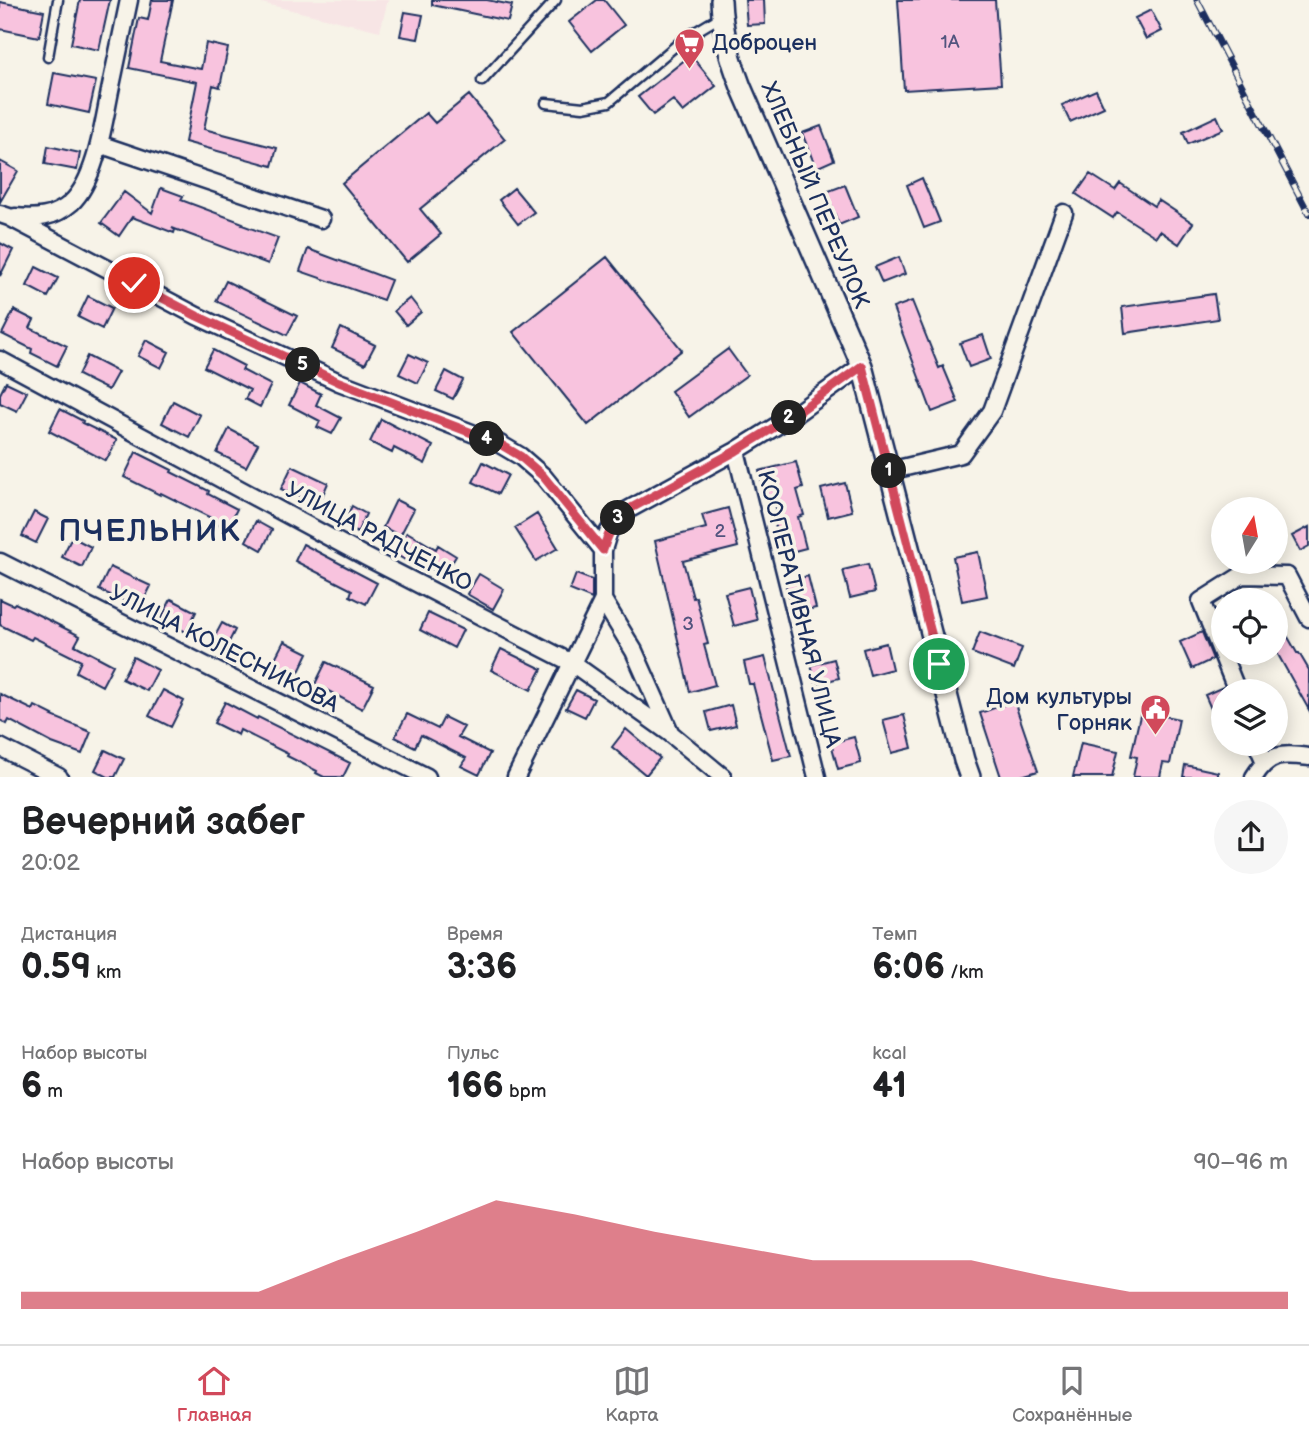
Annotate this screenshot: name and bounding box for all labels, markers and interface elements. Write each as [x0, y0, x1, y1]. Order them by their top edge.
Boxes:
supermarket icon: Доброцен [672, 26, 706, 70]
place label: Доброцен [712, 29, 817, 57]
house number: 1А [941, 31, 960, 54]
street label: ХЛЕБНЫЙ ПЕРЕУЛОК [755, 78, 875, 313]
pin [104, 253, 164, 313]
icon: check [115, 264, 153, 302]
pin: 5 [286, 348, 320, 382]
text: 5 [297, 353, 308, 376]
pin: 2 [772, 400, 806, 436]
text: 2 [783, 406, 794, 429]
pin: 4 [470, 422, 504, 457]
text: 4 [481, 427, 492, 450]
pin: 1 [872, 454, 906, 489]
text: 1 [885, 459, 893, 482]
street label: КООПЕРАТИВНАЯ УЛИЦА [751, 467, 847, 751]
street label: УЛИЦА РАДЧЕНКО [281, 476, 477, 598]
north arrow [1211, 497, 1288, 574]
map controls [1211, 497, 1288, 756]
pin: 3 [600, 500, 636, 536]
text: 3 [612, 506, 623, 529]
district label: ПЧЕЛЬНИК [58, 514, 242, 550]
house number: 2 [714, 520, 726, 543]
street label: УЛИЦА КОЛЕСНИКОВА [105, 579, 343, 719]
button: locate [1211, 588, 1288, 665]
house number: 3 [682, 613, 694, 636]
pin [909, 634, 969, 694]
icon: arrive [920, 645, 958, 683]
button: layers [1211, 679, 1288, 756]
place label: Дом культуры Горняк [986, 683, 1133, 737]
public building icon: Дом культуры Горняк [1138, 693, 1172, 737]
text: Вечерний забег [21, 800, 305, 845]
button: share [1214, 800, 1288, 874]
text: 20:02 [21, 849, 80, 877]
text: Дистанция [21, 923, 117, 946]
text: Время [447, 923, 503, 946]
text: Темп [872, 923, 917, 946]
text: 0.59 [21, 946, 91, 989]
text: 3:36 [447, 946, 517, 989]
text: 6:06 [872, 946, 945, 989]
text: km [91, 961, 121, 984]
text: /km [945, 961, 984, 984]
text: Набор высоты [21, 1042, 147, 1065]
text: Пульс [447, 1042, 499, 1065]
text: kcal [872, 1042, 906, 1065]
text: 6 [21, 1065, 42, 1108]
text: 166 [447, 1065, 504, 1108]
text: 41 [872, 1065, 907, 1108]
text: m [42, 1080, 63, 1103]
text: bpm [504, 1080, 546, 1103]
text: Набор высоты [21, 1148, 174, 1176]
text: 90–96 m [1193, 1148, 1288, 1176]
tab: Главная [177, 1362, 252, 1427]
tab: Карта [605, 1362, 659, 1427]
tab: Сохранённые [1012, 1362, 1132, 1427]

